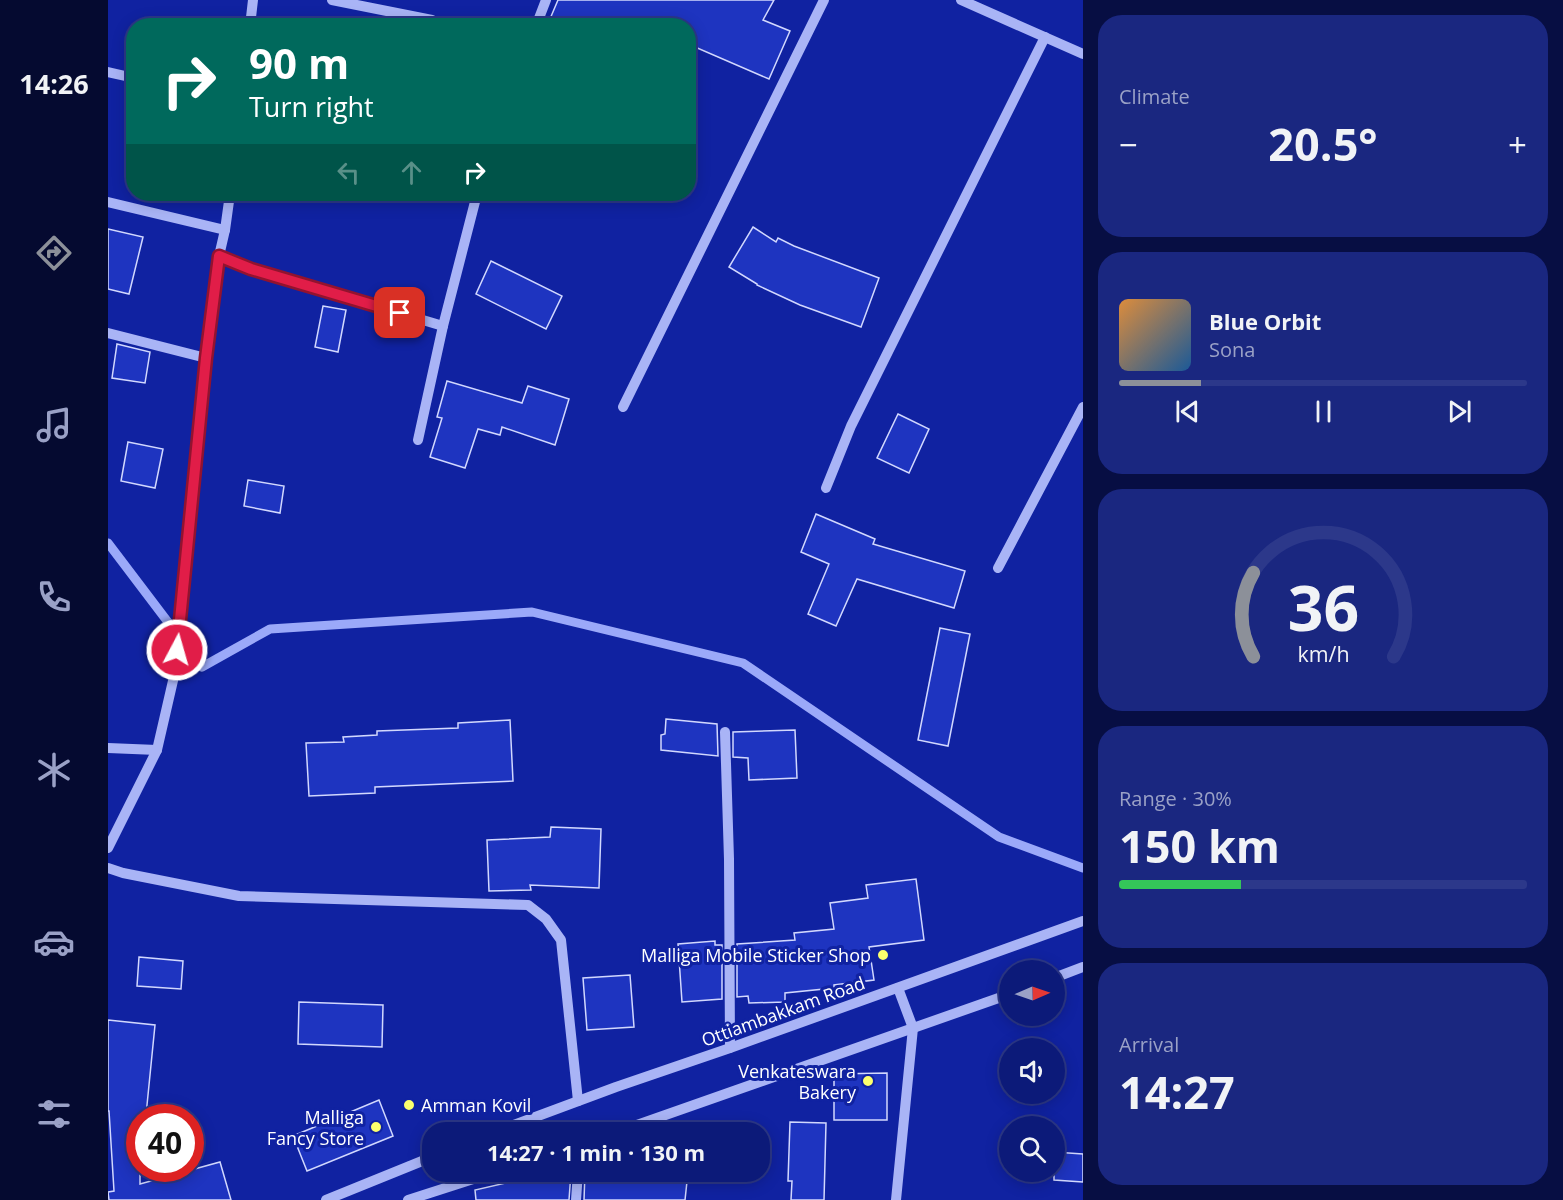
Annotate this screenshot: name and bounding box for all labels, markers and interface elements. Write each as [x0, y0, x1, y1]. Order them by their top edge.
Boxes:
text: 90 m [249, 34, 349, 91]
icon: right [150, 42, 228, 120]
text: 14:26 [19, 65, 89, 102]
text: Climate [1119, 83, 1190, 110]
text: Turn right [249, 88, 374, 125]
text: 20.5° [1268, 113, 1378, 174]
text: − [1119, 122, 1138, 167]
text: + [1508, 122, 1527, 167]
icon: left [332, 156, 365, 189]
icon: ahead [395, 156, 428, 189]
icon: right [458, 156, 491, 189]
icon: directions [33, 232, 75, 274]
pin [374, 287, 425, 338]
icon: arrive [383, 296, 416, 329]
text: Blue Orbit [1209, 306, 1321, 336]
text: Sona [1209, 336, 1255, 363]
icon: previous [1171, 395, 1204, 428]
icon: pause [1307, 395, 1340, 428]
icon: next [1443, 395, 1476, 428]
icon: music [33, 404, 75, 446]
text: 36 [1287, 564, 1359, 649]
icon: phone [33, 576, 75, 618]
position arrow [145, 618, 209, 682]
text: km/h [1297, 639, 1349, 668]
icon: climate [33, 749, 75, 791]
text: Range · 30% [1119, 785, 1232, 812]
text: 150 km [1119, 815, 1280, 876]
icon: car [33, 921, 75, 963]
place label: Malliga Mobile Sticker Shop [641, 943, 871, 967]
marker: Malliga Mobile Sticker Shop [876, 948, 890, 962]
north arrow [999, 960, 1065, 1026]
map controls [999, 960, 1065, 1182]
street label: Ottiambakkam Road [698, 970, 868, 1052]
text: Arrival [1119, 1031, 1179, 1058]
button: sound [999, 1038, 1065, 1104]
place label: Venkateswara Bakery [738, 1059, 857, 1104]
text: 14:27 [1119, 1061, 1235, 1122]
marker: Venkateswara Bakery [861, 1074, 875, 1088]
icon: filters [33, 1093, 75, 1135]
place label: Amman Kovil [421, 1093, 531, 1117]
marker: Amman Kovil [402, 1098, 416, 1112]
speed limit sign: 40 [126, 1104, 204, 1182]
place label: Malliga Fancy Store [267, 1105, 364, 1150]
button: search [999, 1116, 1065, 1182]
marker: Malliga Fancy Store [369, 1120, 383, 1134]
text: 14:27 · 1 min · 130 m [487, 1137, 705, 1167]

